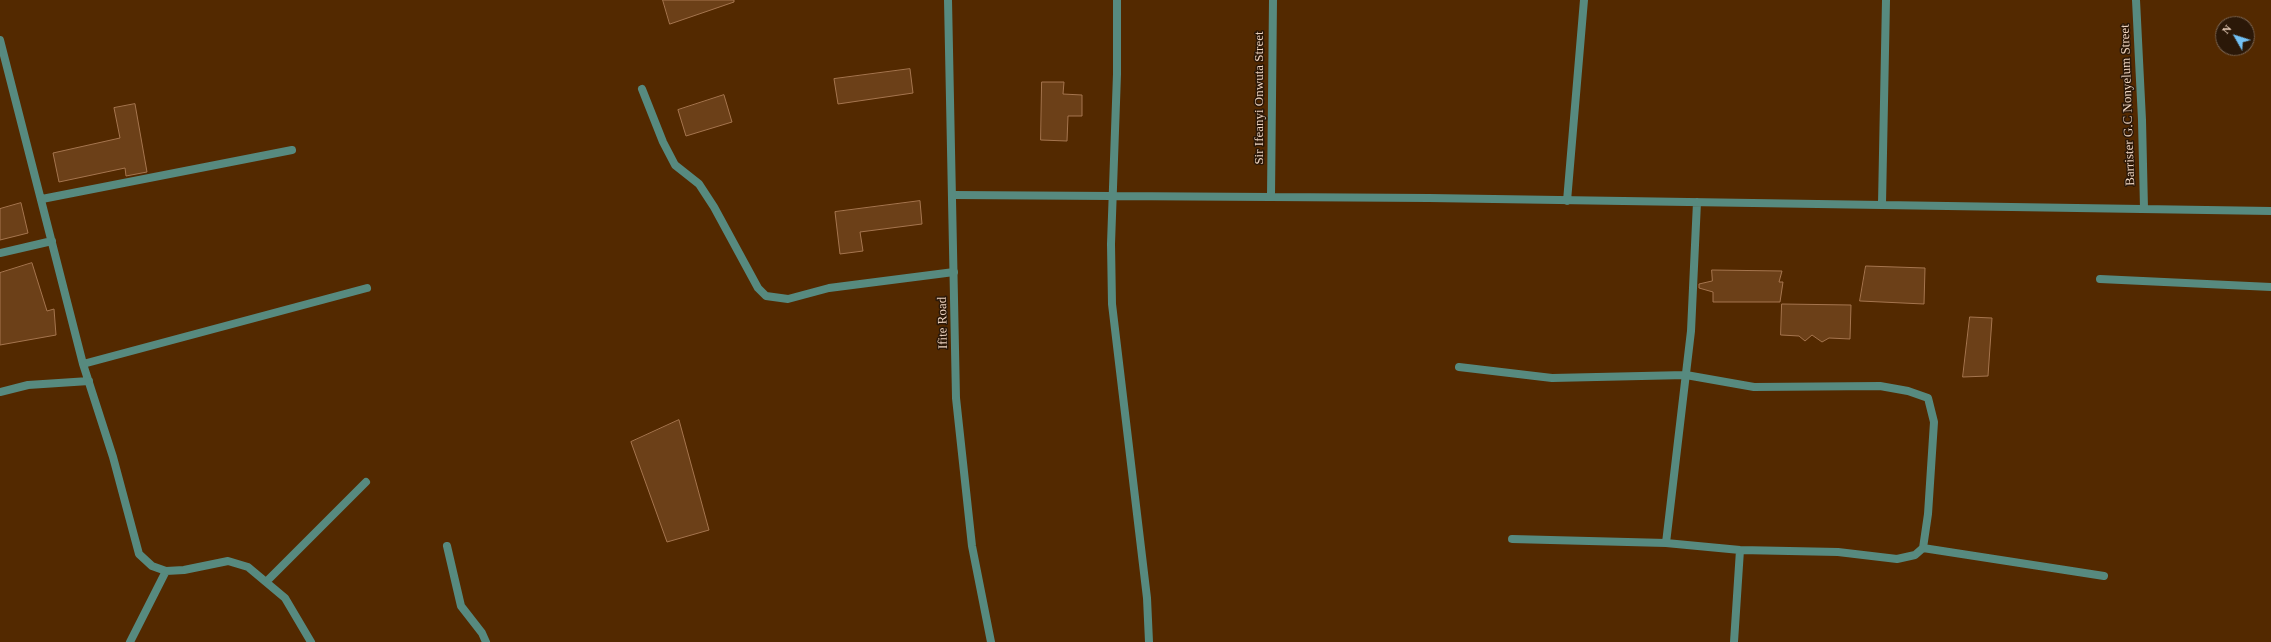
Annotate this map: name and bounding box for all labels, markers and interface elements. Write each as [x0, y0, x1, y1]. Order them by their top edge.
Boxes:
north arrow [2215, 16, 2255, 56]
text: N [2219, 22, 2234, 36]
street label: Barrister G.C Nonyelum Street [2117, 24, 2139, 186]
street label: Sir Ifeanyi Onwuta Street [1252, 31, 1268, 165]
street label: Ifite Road [935, 297, 951, 349]

